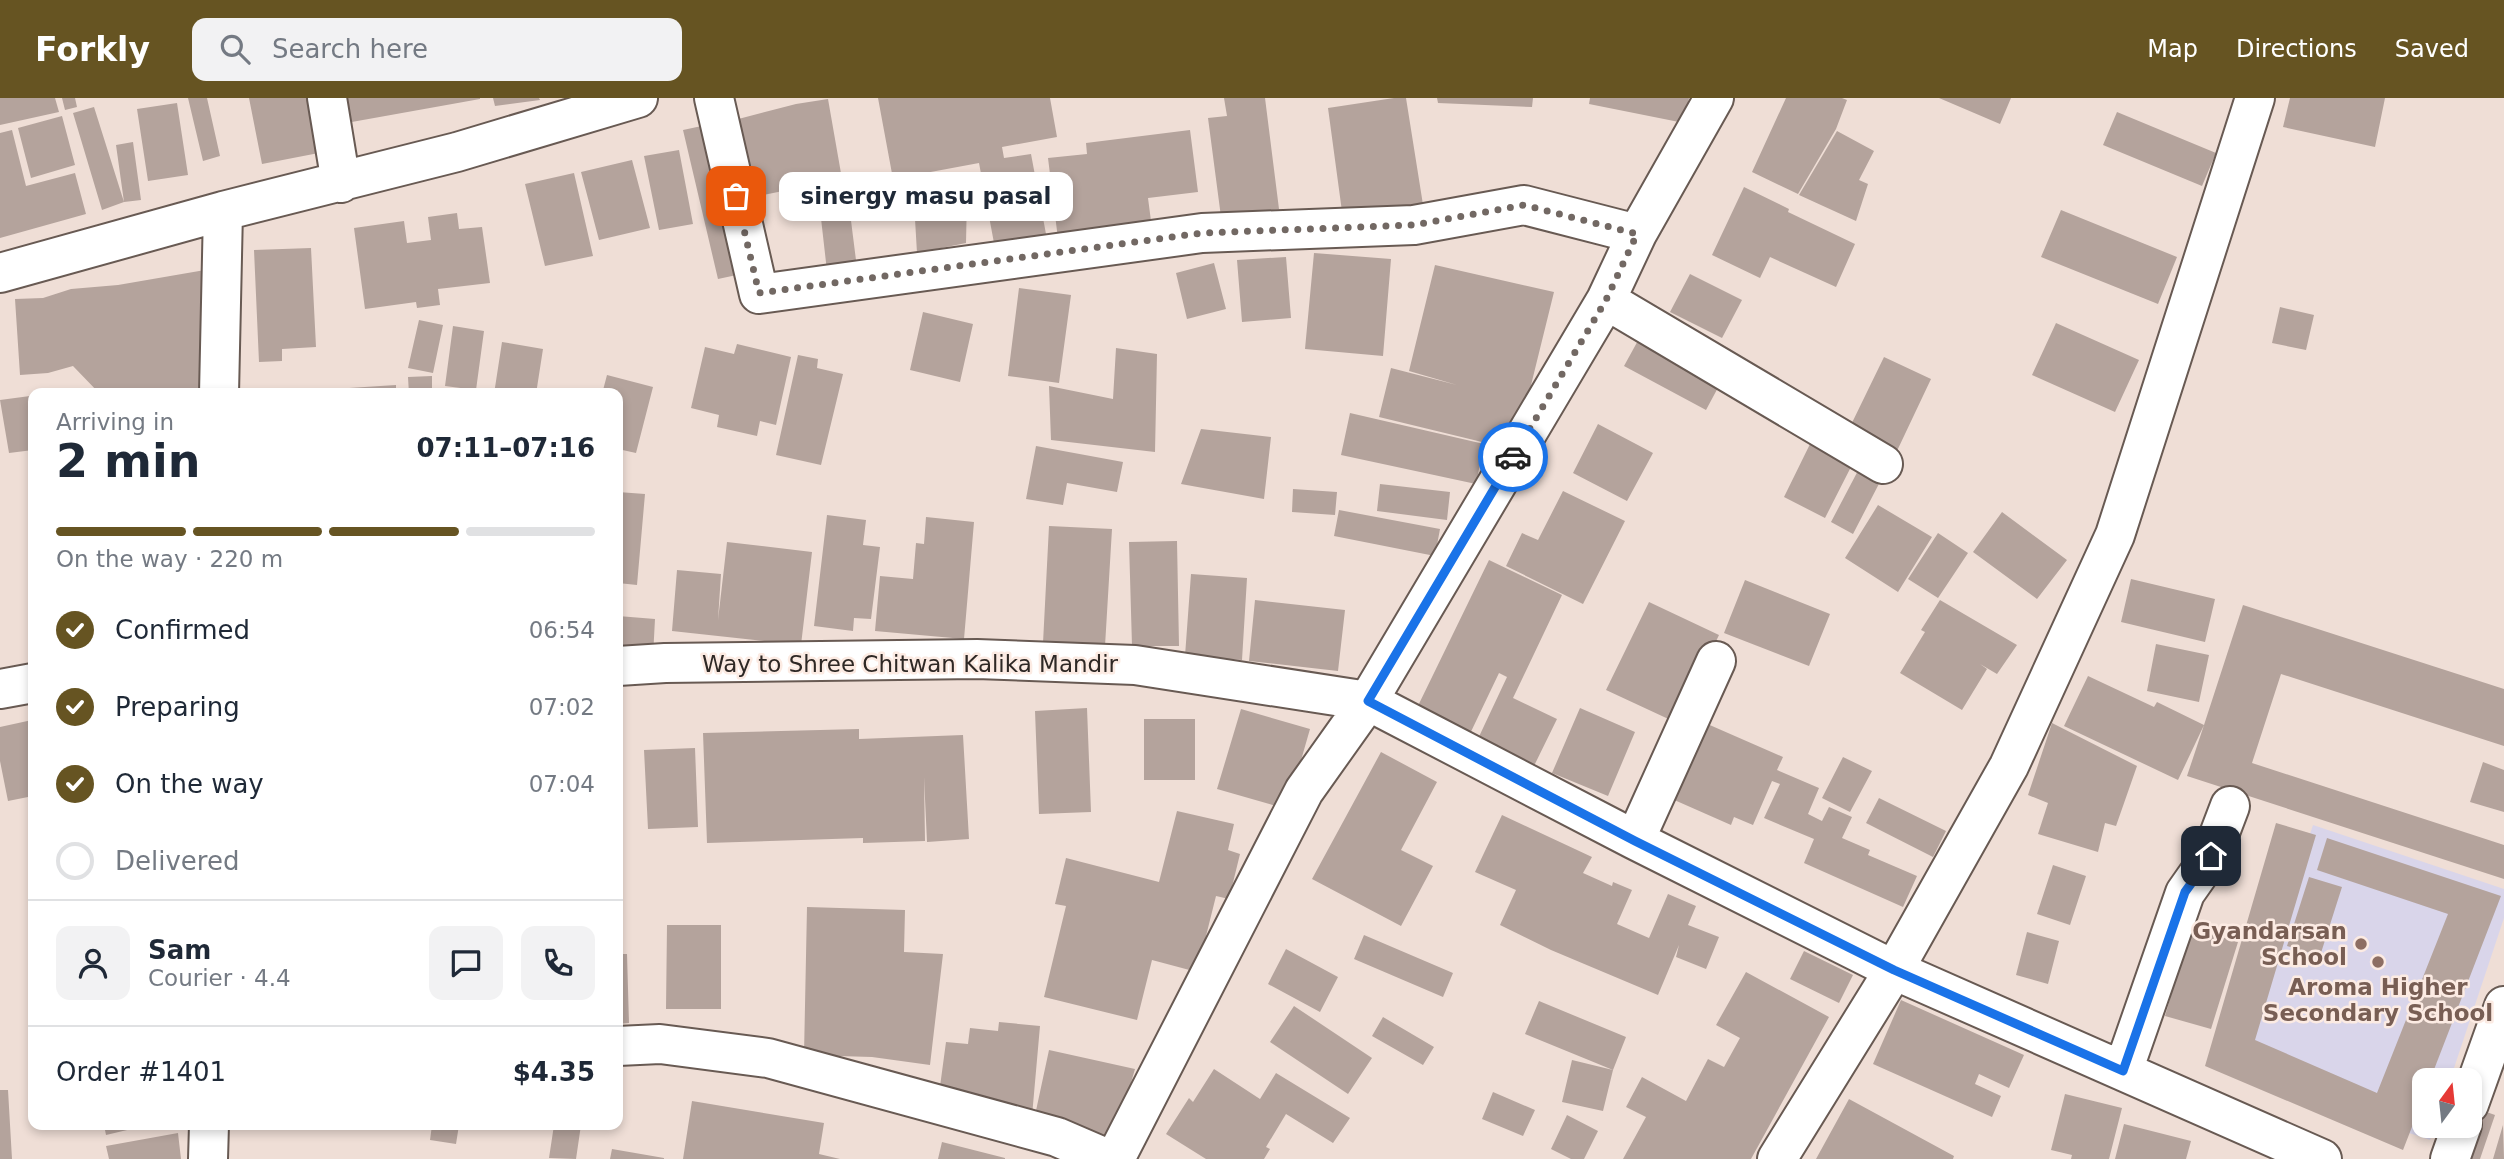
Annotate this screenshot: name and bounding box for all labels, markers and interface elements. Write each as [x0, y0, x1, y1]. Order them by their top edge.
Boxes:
search box [192, 18, 682, 81]
text: Forkly [35, 30, 150, 69]
icon: search [216, 30, 254, 68]
text: Search here [272, 34, 428, 64]
text: Map [2147, 35, 2198, 63]
text: Directions [2236, 35, 2357, 63]
text: Saved [2395, 35, 2469, 63]
pin [706, 166, 766, 226]
callout: sinergy masu pasal [778, 172, 1072, 220]
icon: bag [717, 177, 755, 215]
text: sinergy masu pasal [801, 183, 1052, 209]
text: Arriving in [56, 409, 174, 435]
courier [1478, 422, 1548, 492]
text: 07:11–07:16 [416, 433, 595, 463]
text: 2 min [56, 434, 200, 488]
icon: car [1494, 438, 1532, 476]
text: On the way · 220 m [56, 546, 283, 572]
icon: check [56, 611, 94, 649]
text: Confirmed [115, 615, 250, 645]
text: 06:54 [529, 617, 595, 643]
street label: Way to Shree Chitwan Kalika Mandir [702, 651, 1119, 677]
icon: check [56, 688, 94, 726]
text: Preparing [115, 692, 240, 722]
text: 07:02 [529, 694, 595, 720]
icon: check [56, 765, 94, 803]
text: On the way [115, 769, 264, 799]
text: 07:04 [529, 771, 595, 797]
pin [2181, 826, 2241, 886]
icon: home [2192, 837, 2230, 875]
text: Delivered [115, 846, 239, 876]
place label: Gyandarsan School [2192, 918, 2347, 970]
button: person [56, 926, 130, 1000]
button: chat [429, 926, 503, 1000]
button: phone [521, 926, 595, 1000]
text: Sam [148, 935, 211, 965]
marker: Gyandarsan School [2353, 936, 2369, 952]
marker: Aroma Higher Secondary School [2370, 954, 2386, 970]
text: Courier · 4.4 [148, 965, 291, 991]
place label: Aroma Higher Secondary School [2263, 974, 2493, 1026]
text: Order #1401 [56, 1057, 226, 1087]
text: $4.35 [513, 1057, 595, 1087]
north arrow [2412, 1068, 2482, 1138]
map controls [2412, 1068, 2482, 1138]

